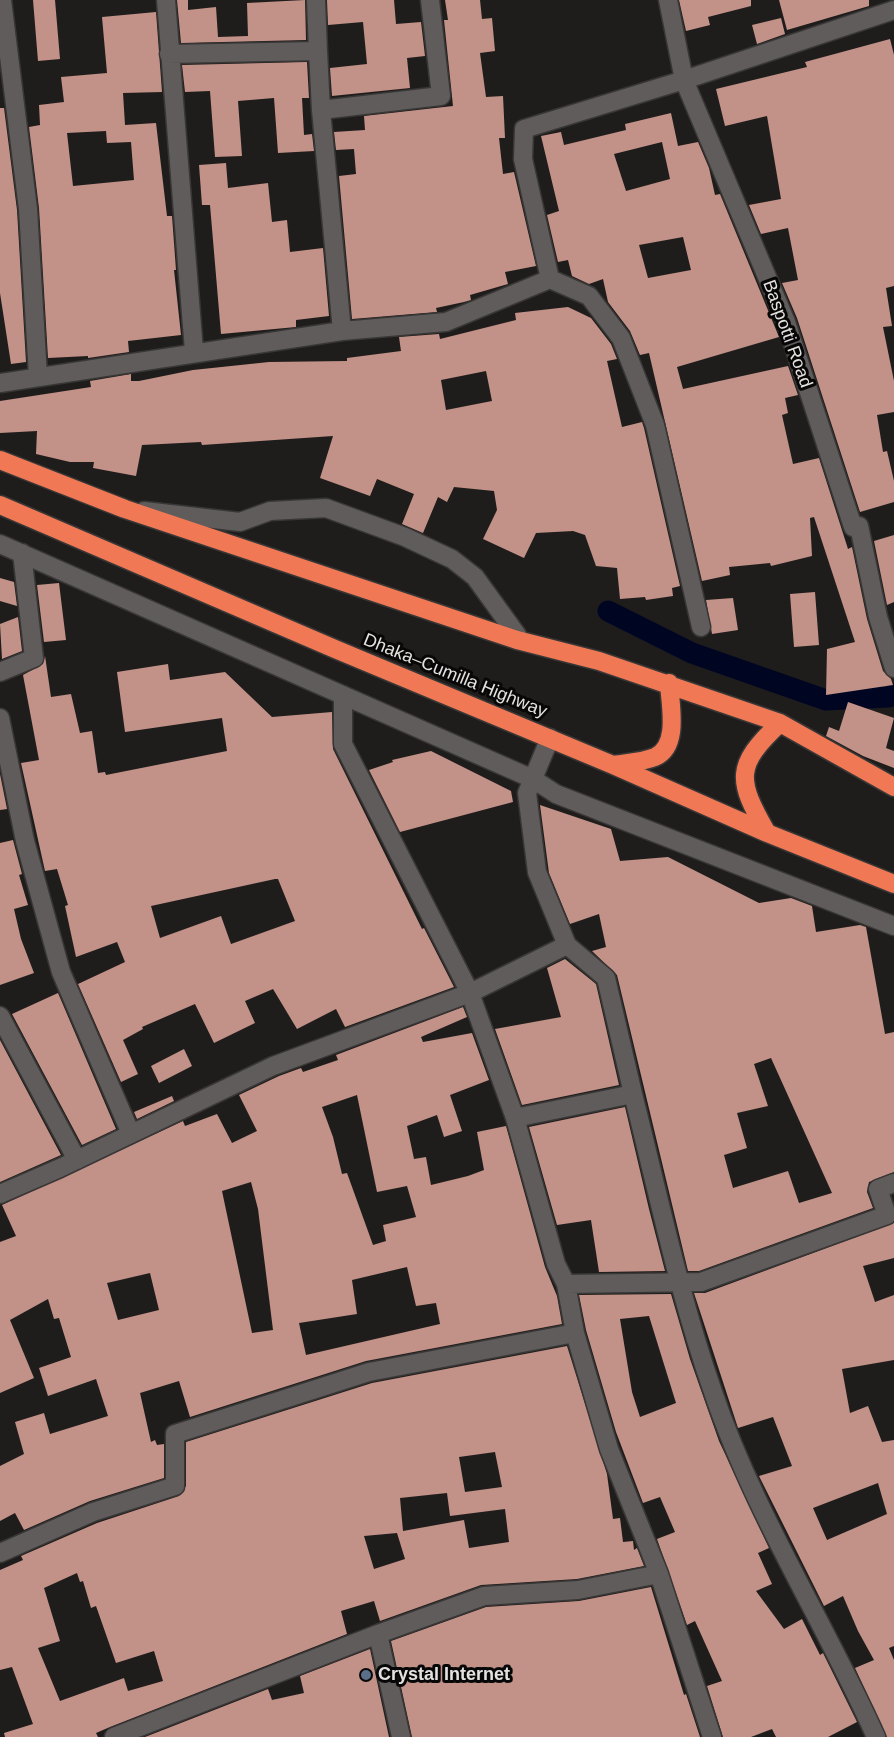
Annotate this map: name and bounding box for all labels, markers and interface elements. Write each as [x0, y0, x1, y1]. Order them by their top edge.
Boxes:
street label: Baspotti Road [758, 277, 816, 391]
street label: Dhaka–Cumilla Highway [360, 629, 550, 723]
place label: Crystal Internet [378, 1664, 510, 1686]
marker: Crystal Internet [359, 1668, 373, 1682]

